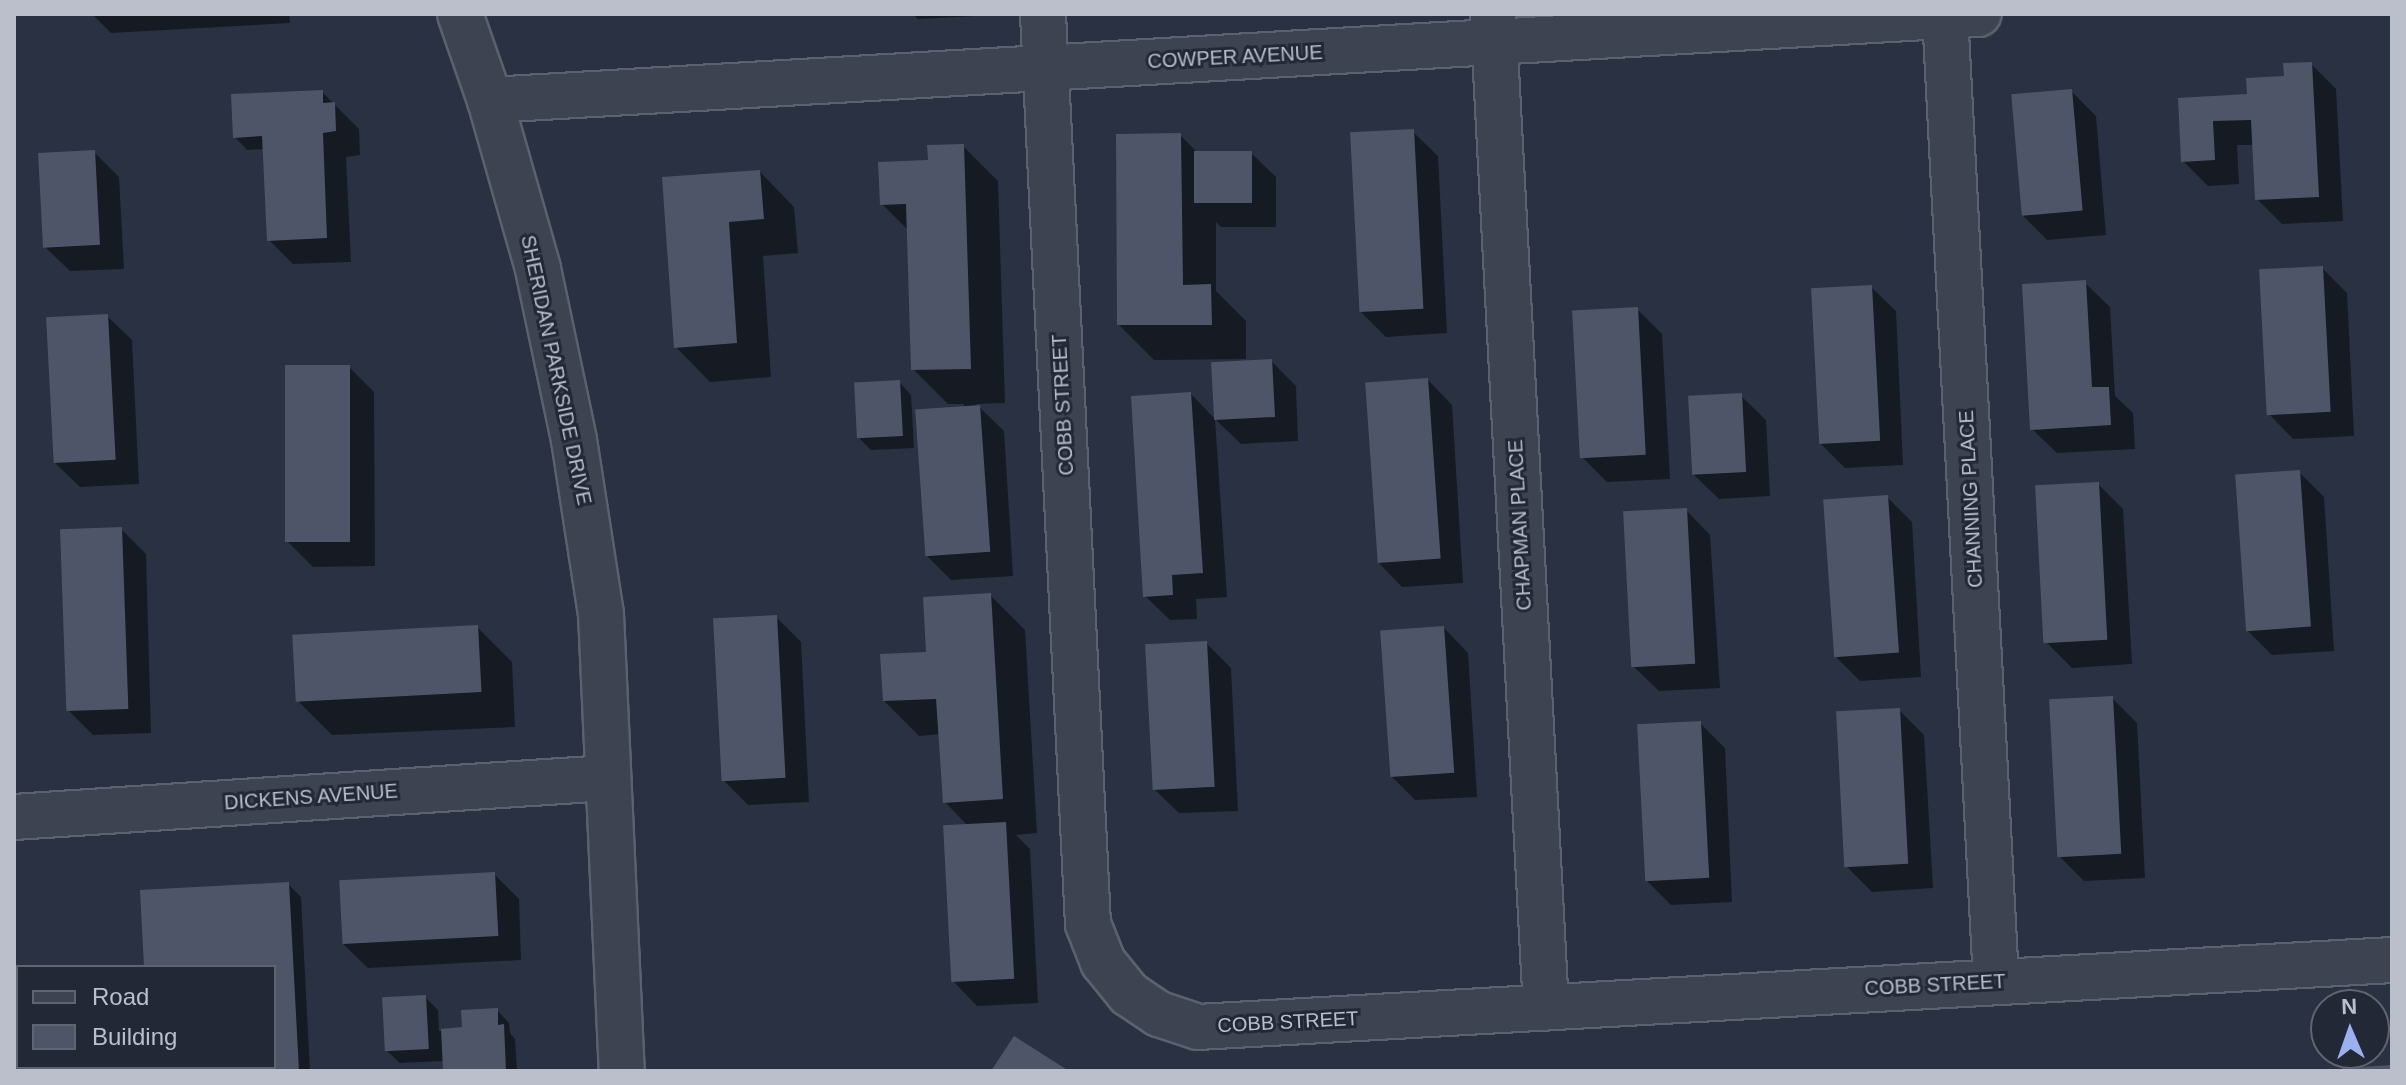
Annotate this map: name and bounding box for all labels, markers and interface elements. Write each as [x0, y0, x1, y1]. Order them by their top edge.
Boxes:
street label: COWPER AVENUE [1146, 40, 1324, 74]
street label: SHERIDAN PARKSIDE DRIVE [516, 233, 596, 507]
street label: COBB STREET [1047, 334, 1079, 476]
street label: CHANNING PLACE [1954, 410, 1988, 588]
street label: CHAPMAN PLACE [1504, 439, 1536, 611]
street label: DICKENS AVENUE [223, 779, 399, 815]
legend [16, 965, 276, 1069]
street label: COBB STREET [1864, 969, 2006, 1001]
text: Road [92, 983, 149, 1010]
north arrow [2310, 989, 2390, 1069]
text: N [2341, 994, 2358, 1019]
street label: COBB STREET [1217, 1006, 1359, 1038]
text: Building [92, 1023, 177, 1050]

